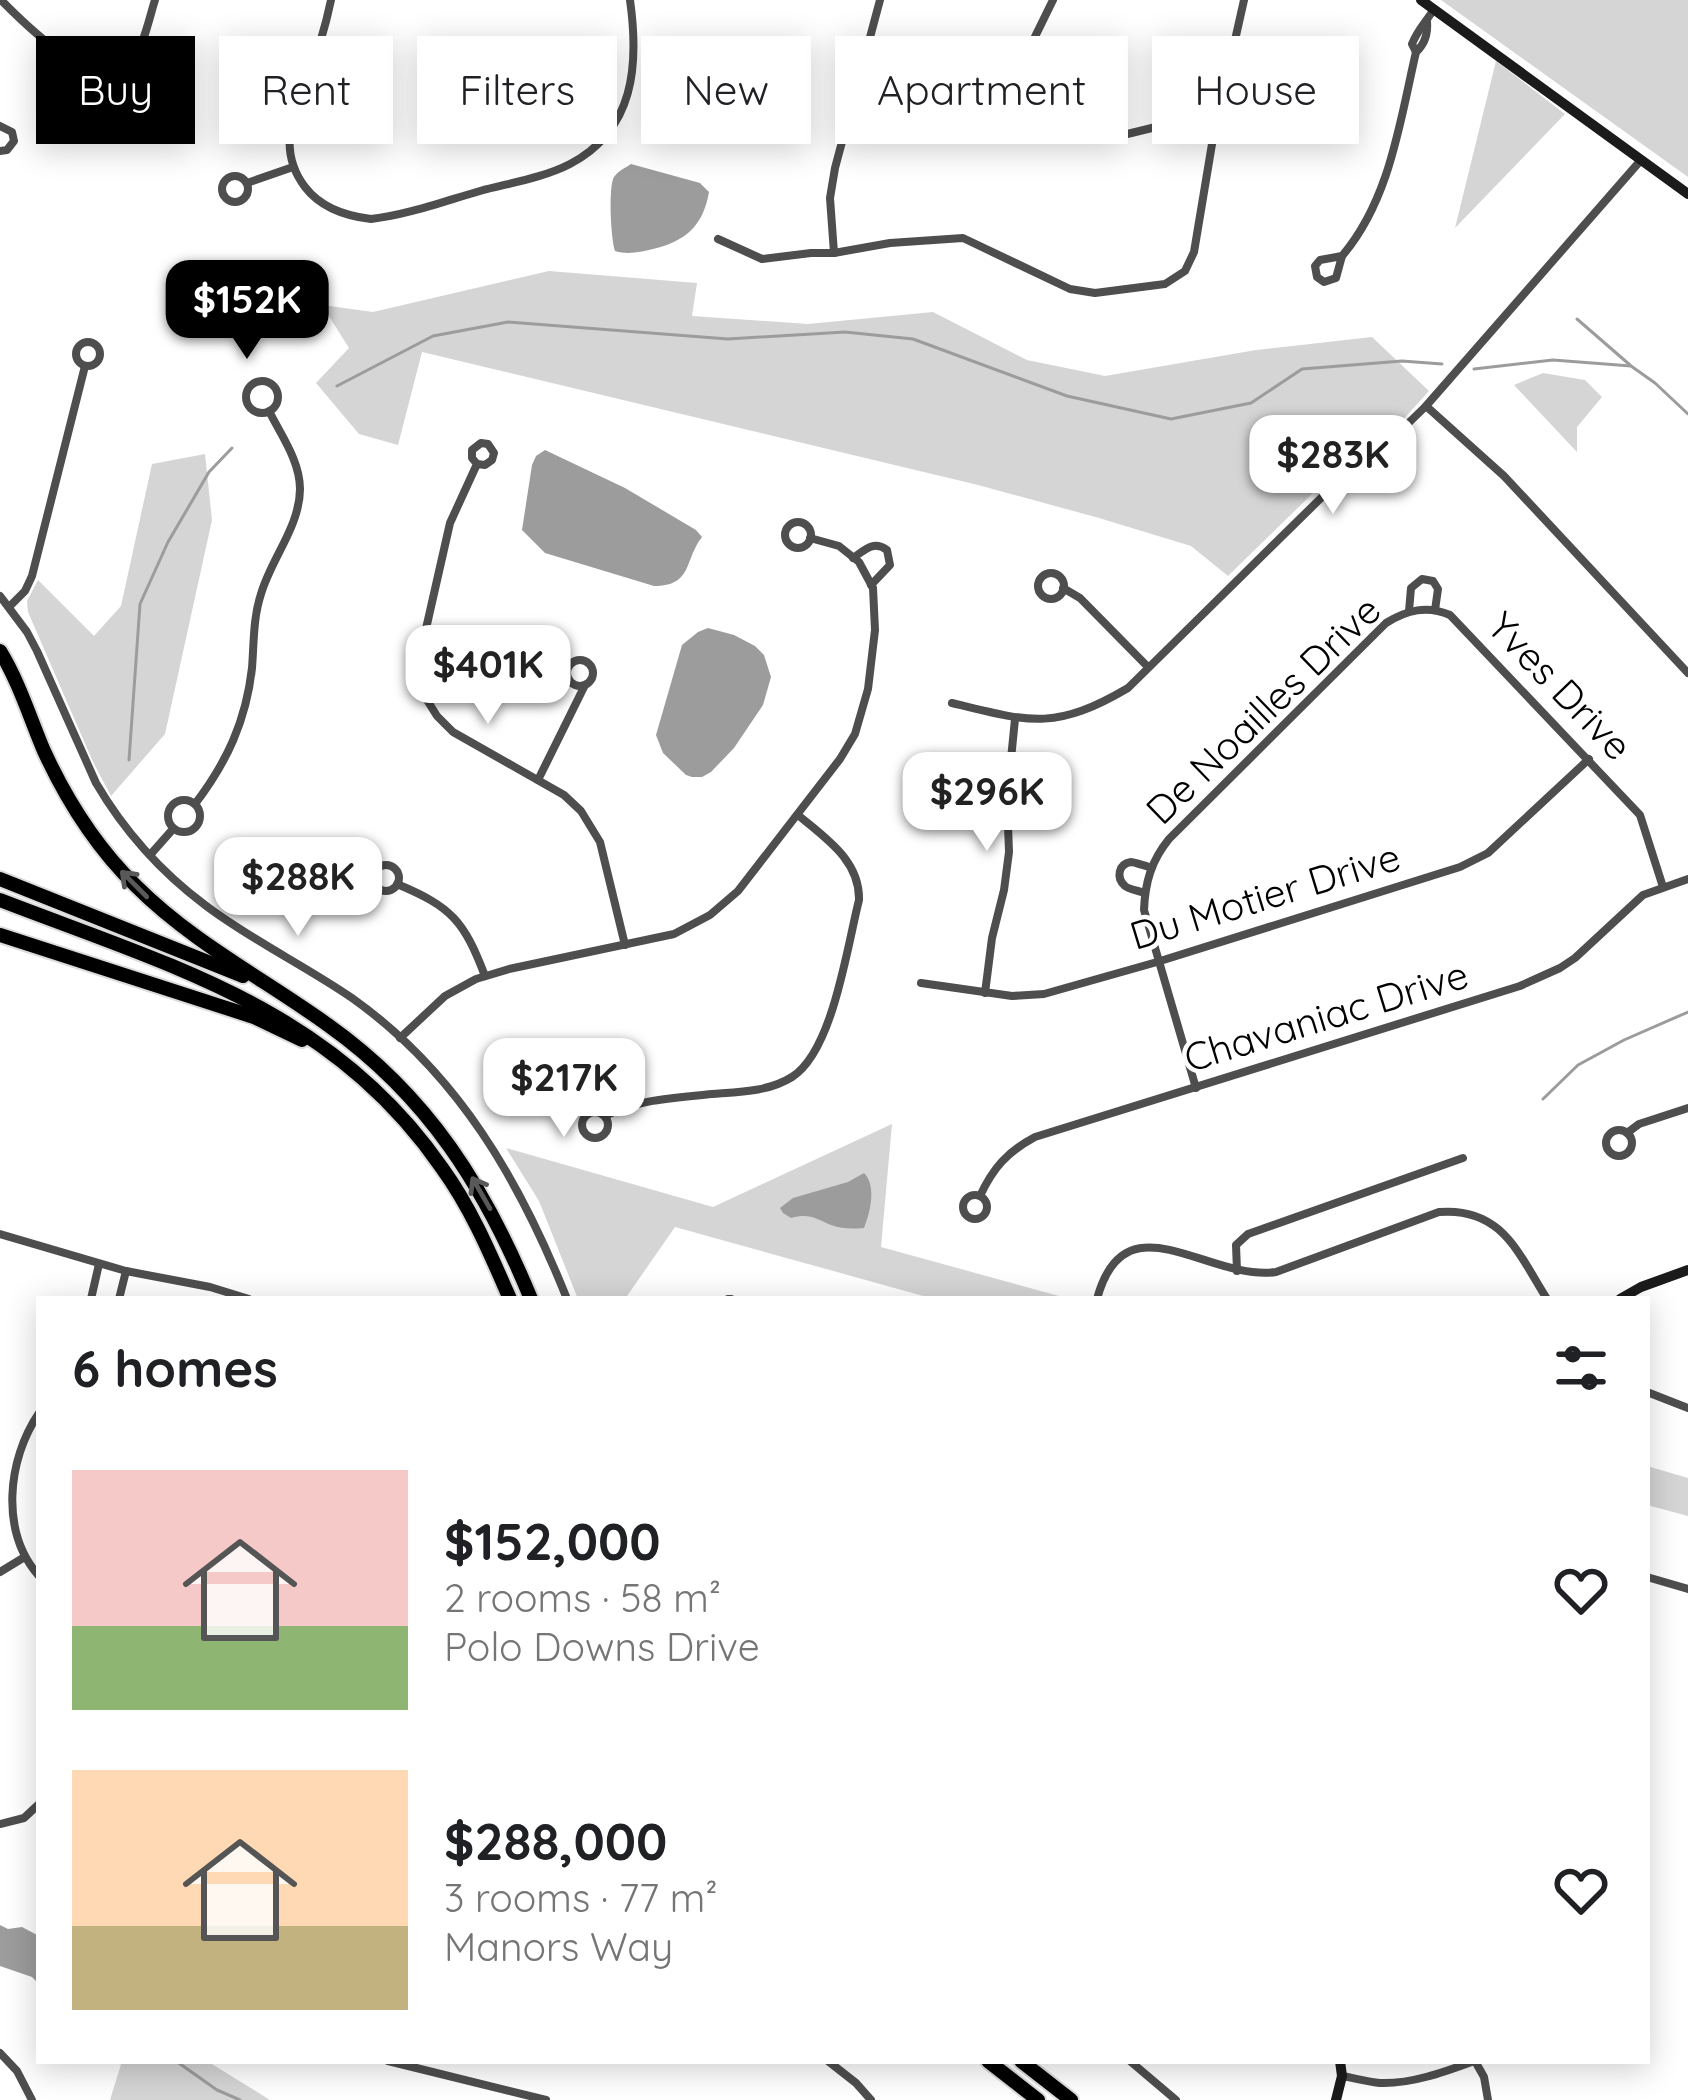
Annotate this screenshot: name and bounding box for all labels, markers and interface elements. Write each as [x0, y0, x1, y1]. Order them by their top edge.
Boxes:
chip: Buy [36, 36, 195, 144]
chip: Rent [219, 36, 393, 144]
chip: Filters [417, 36, 617, 144]
chip: New [641, 36, 811, 144]
chip: Apartment [835, 36, 1128, 144]
chip: House [1152, 36, 1359, 144]
pin: $152K [163, 260, 331, 362]
text: $152K [193, 274, 301, 323]
pin: $283K [1249, 415, 1417, 517]
text: $283K [1276, 429, 1390, 478]
street label: De Noailles Drive [1135, 585, 1390, 834]
street label: Yves Drive [1478, 601, 1643, 770]
pin: $401K [404, 625, 572, 727]
text: $401K [433, 639, 543, 688]
pin: $296K [903, 752, 1071, 854]
text: $296K [930, 766, 1044, 815]
street label: Du Motier Drive [1124, 831, 1406, 960]
pin: $288K [214, 837, 382, 939]
text: $288K [241, 851, 355, 900]
one-way arrow [120, 869, 150, 899]
street label: Chavaniac Drive [1178, 949, 1474, 1082]
pin: $217K [480, 1038, 648, 1140]
text: $217K [510, 1052, 618, 1101]
one-way arrow [469, 1177, 493, 1211]
icon: filters [1548, 1335, 1614, 1401]
text: 6 homes [72, 1336, 278, 1400]
text: $152,000 [444, 1509, 661, 1573]
icon: home [168, 1518, 312, 1662]
icon: heart [1548, 1557, 1614, 1623]
text: 2 rooms · 58 m² [444, 1573, 721, 1622]
text: Polo Downs Drive [444, 1622, 760, 1671]
text: $288,000 [444, 1809, 667, 1873]
icon: home [168, 1818, 312, 1962]
icon: heart [1548, 1857, 1614, 1923]
text: 3 rooms · 77 m² [444, 1873, 718, 1922]
text: Manors Way [444, 1922, 673, 1971]

